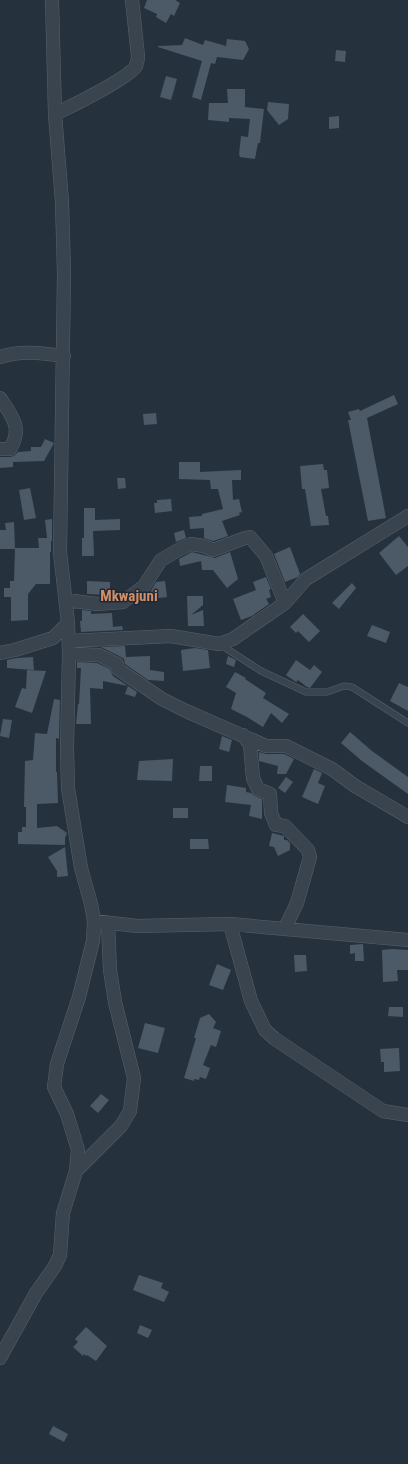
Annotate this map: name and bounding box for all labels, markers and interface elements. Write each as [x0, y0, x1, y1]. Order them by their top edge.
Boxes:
district label: Mkwajuni [100, 587, 158, 605]

